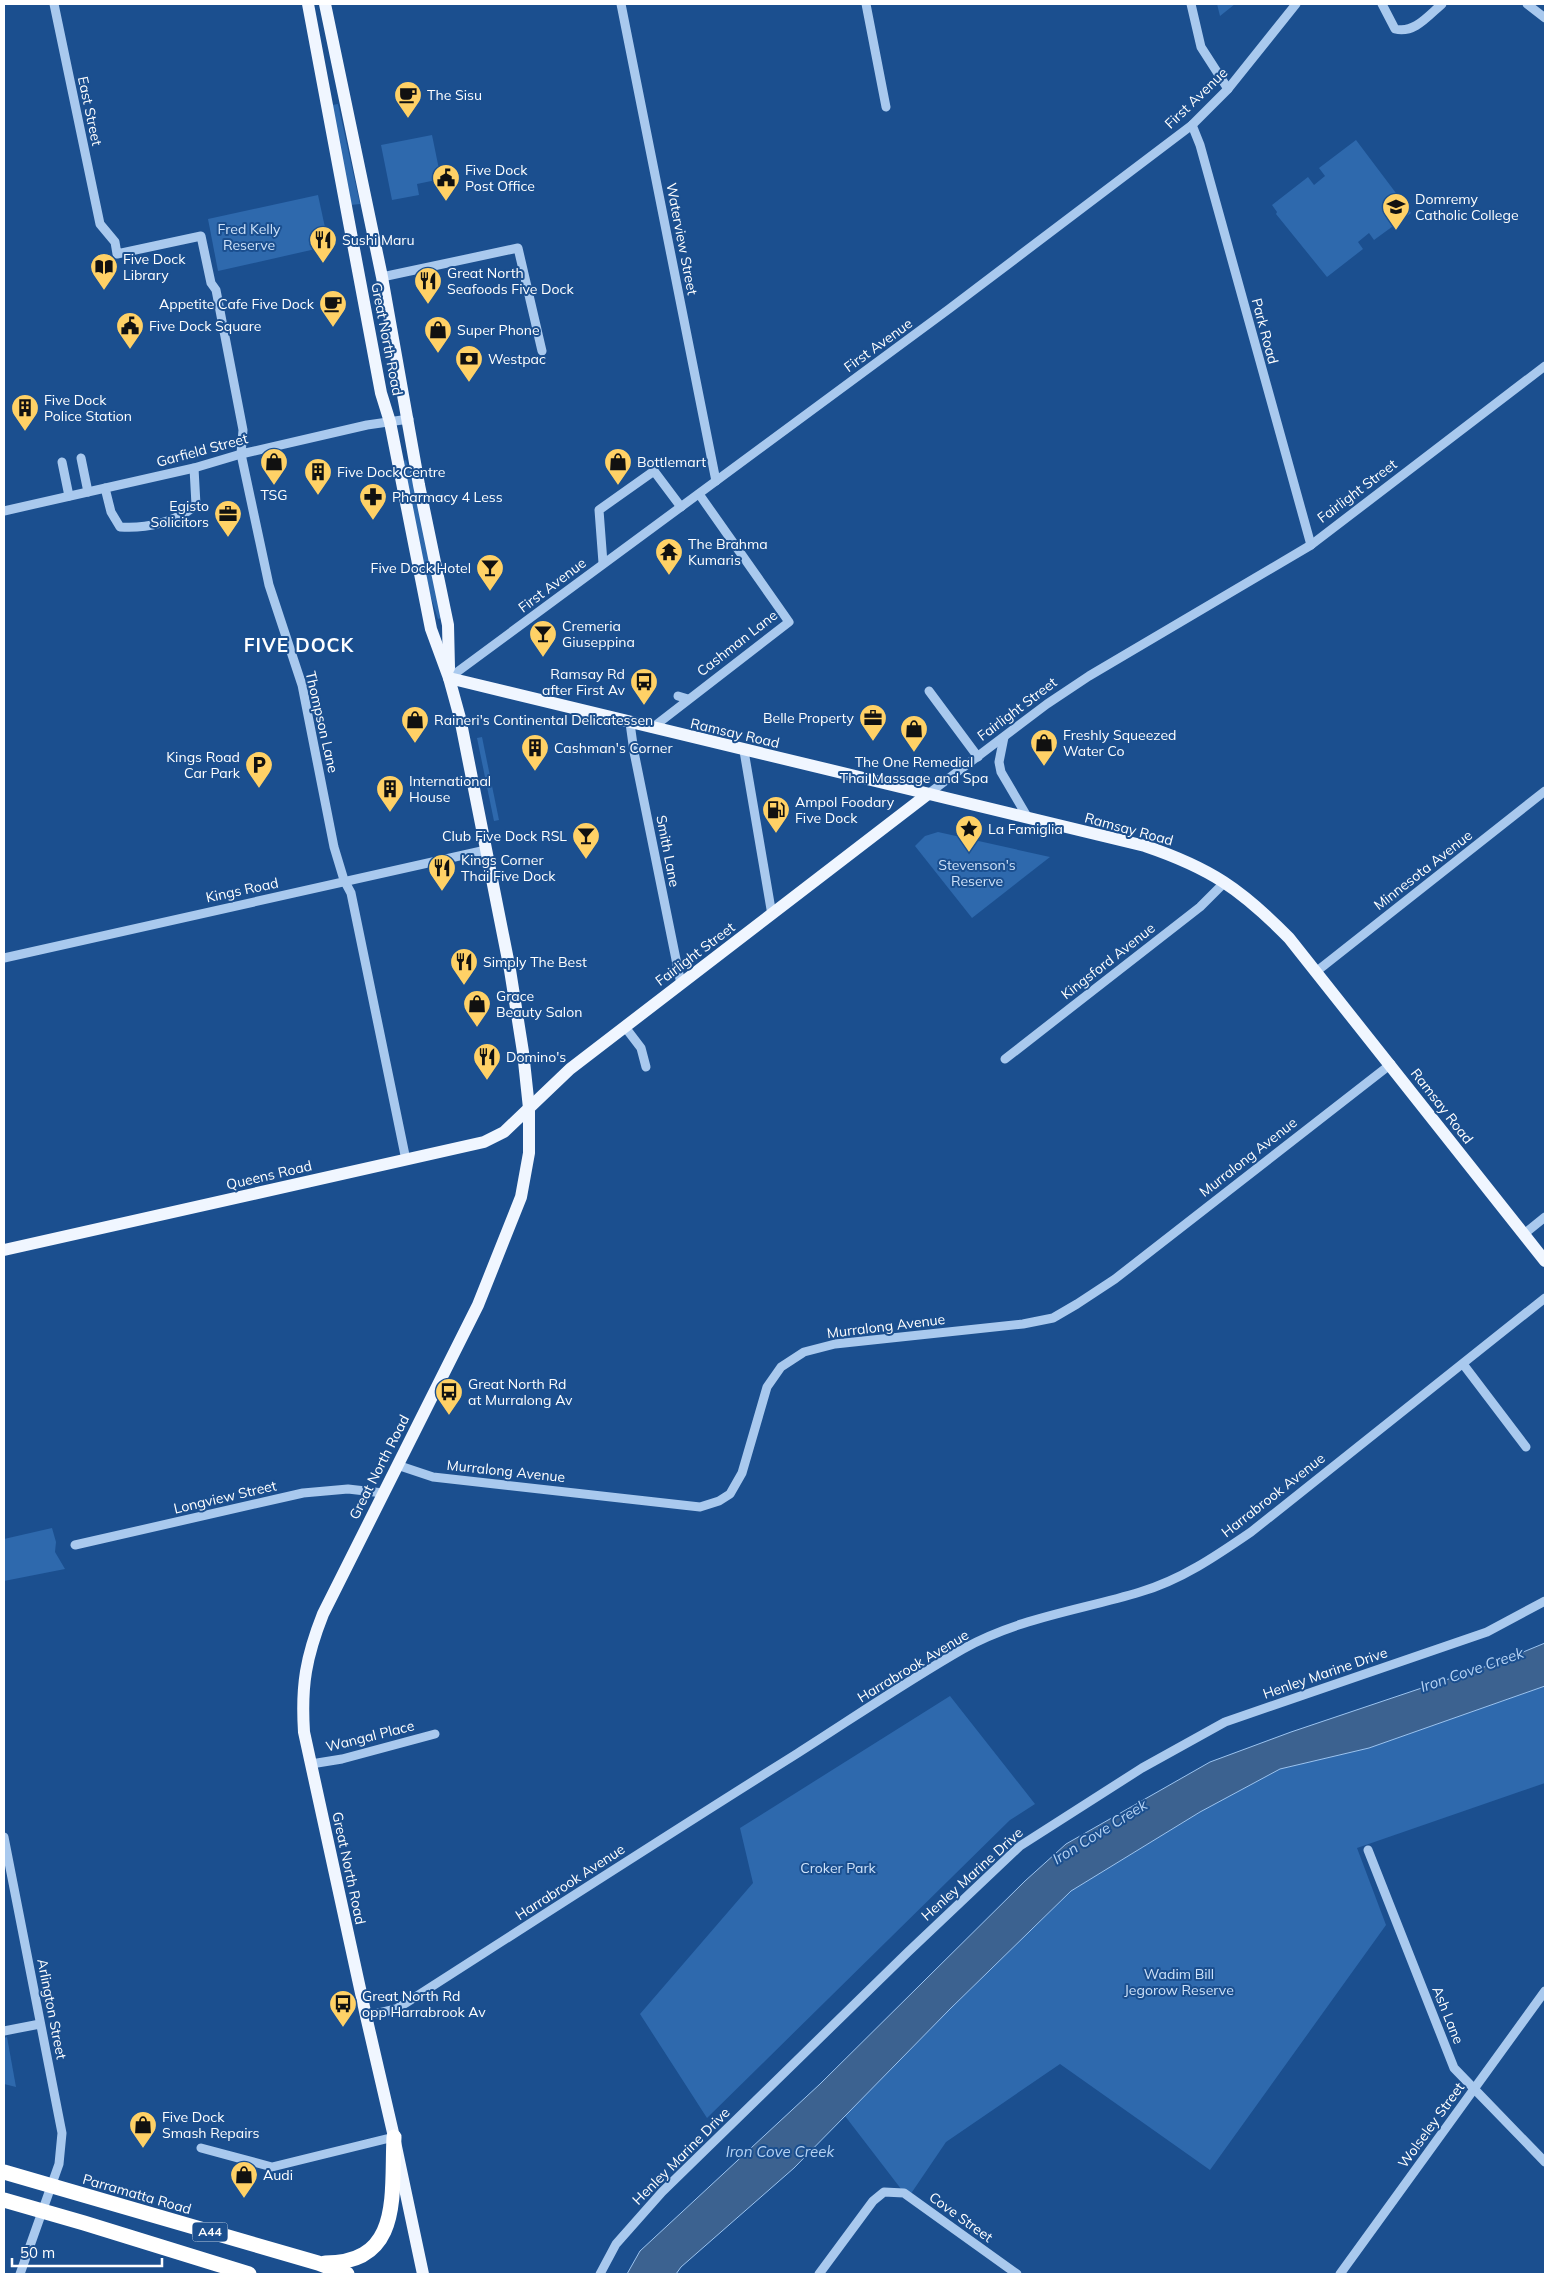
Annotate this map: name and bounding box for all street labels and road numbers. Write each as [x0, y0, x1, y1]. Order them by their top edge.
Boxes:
street label: First Avenue [1161, 64, 1231, 132]
street label: East Street [74, 75, 106, 148]
street label: Waterview Street [662, 181, 702, 297]
street label: Great North Road [367, 281, 407, 397]
street label: Park Road [1248, 296, 1282, 366]
street label: First Avenue [840, 314, 916, 376]
street label: Garfield Street [154, 429, 250, 471]
street label: Fairlight Street [1314, 455, 1400, 527]
street label: First Avenue [514, 554, 590, 616]
street label: Cashman Lane [693, 606, 781, 680]
street label: Thompson Lane [302, 669, 342, 775]
street label: Fairlight Street [974, 673, 1060, 745]
street label: Ramsay Road [689, 714, 781, 752]
street label: Ramsay Road [1083, 809, 1175, 849]
street label: Smith Lane [652, 813, 684, 889]
street label: Minnesota Avenue [1370, 826, 1476, 914]
street label: Kings Road [204, 874, 280, 906]
street label: Fairlight Street [652, 918, 738, 990]
street label: Kingsford Avenue [1057, 919, 1159, 1003]
street label: Ramsay Road [1407, 1065, 1477, 1147]
street label: Murralong Avenue [1196, 1113, 1300, 1201]
street label: Queens Road [224, 1156, 314, 1194]
street label: Murralong Avenue [826, 1310, 946, 1342]
street label: Great North Road [345, 1412, 413, 1522]
street label: Harrabrook Avenue [1218, 1449, 1328, 1541]
street label: Murralong Avenue [446, 1456, 566, 1486]
street label: Longview Street [172, 1476, 278, 1518]
street label: Harrabrook Avenue [854, 1626, 972, 1706]
street label: Henley Marine Drive [1260, 1643, 1390, 1703]
street label: Wangal Place [324, 1716, 416, 1756]
street label: Great North Road [328, 1810, 370, 1926]
street label: Henley Marine Drive [917, 1824, 1027, 1924]
street label: Harrabrook Avenue [512, 1840, 628, 1924]
street label: Arlington Street [33, 1957, 71, 2061]
street label: Ash Lane [1428, 1983, 1468, 2047]
street label: Wolseley Street [1394, 2079, 1468, 2171]
street label: Henley Marine Drive [628, 2103, 734, 2209]
street label: Parramatta Road [81, 2170, 193, 2218]
street label: Cove Street [926, 2188, 996, 2246]
road number: A44 [192, 2222, 228, 2242]

